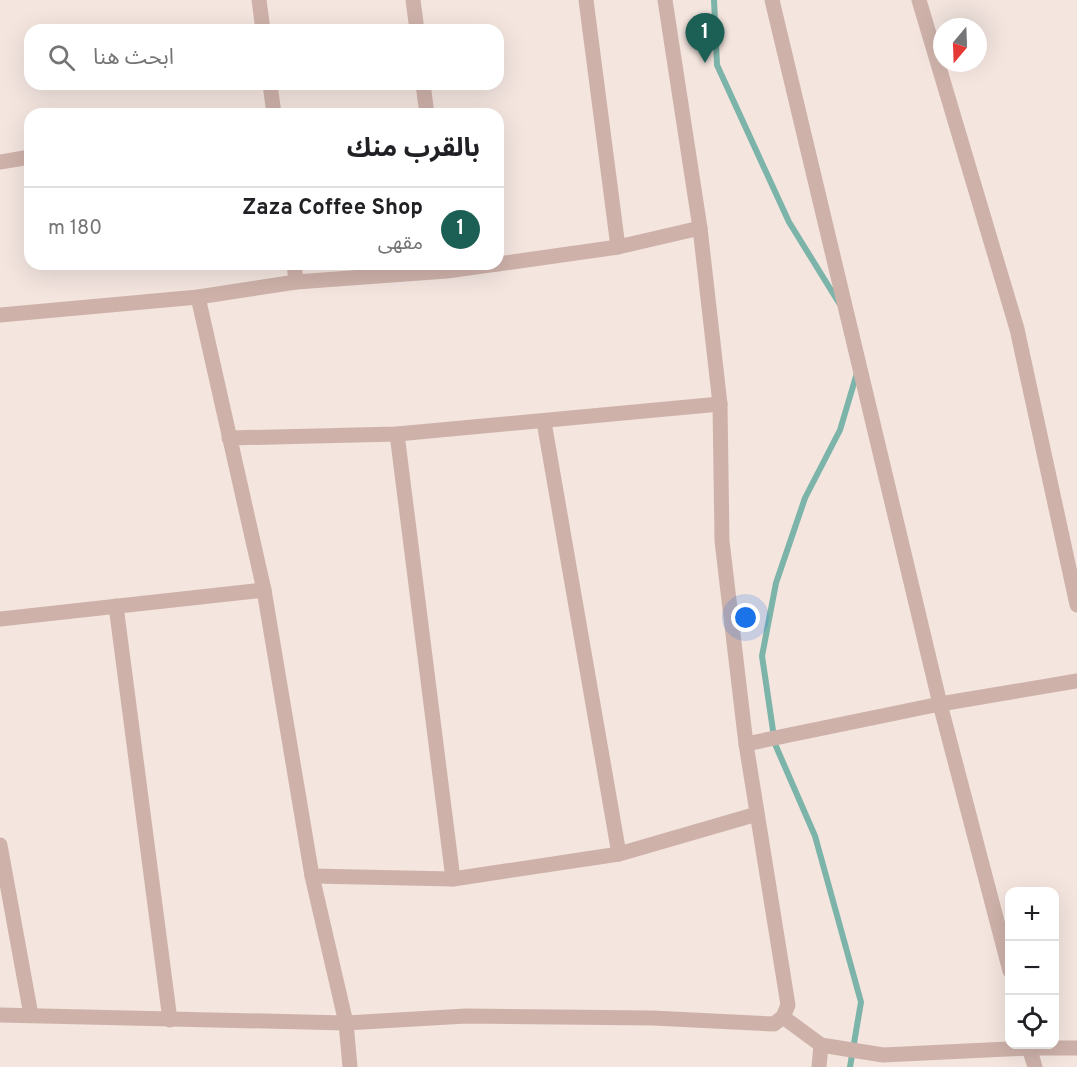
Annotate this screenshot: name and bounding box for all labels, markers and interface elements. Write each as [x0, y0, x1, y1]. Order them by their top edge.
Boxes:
pin: 1 [686, 14, 724, 63]
north arrow [933, 18, 987, 72]
search box [24, 24, 504, 90]
icon: search [45, 41, 78, 74]
text: ابحث هنا [93, 45, 174, 72]
text: بالقرب منك [347, 133, 480, 166]
text: Zaza Coffee Shop [242, 195, 423, 222]
text: 180 m [48, 216, 102, 242]
text: 1 [457, 216, 465, 242]
text: مقهى [378, 231, 423, 257]
your location [731, 603, 760, 632]
map controls [1005, 887, 1059, 1049]
button: + [1005, 887, 1059, 941]
button: − [1005, 941, 1059, 995]
button: locate [1005, 995, 1059, 1049]

